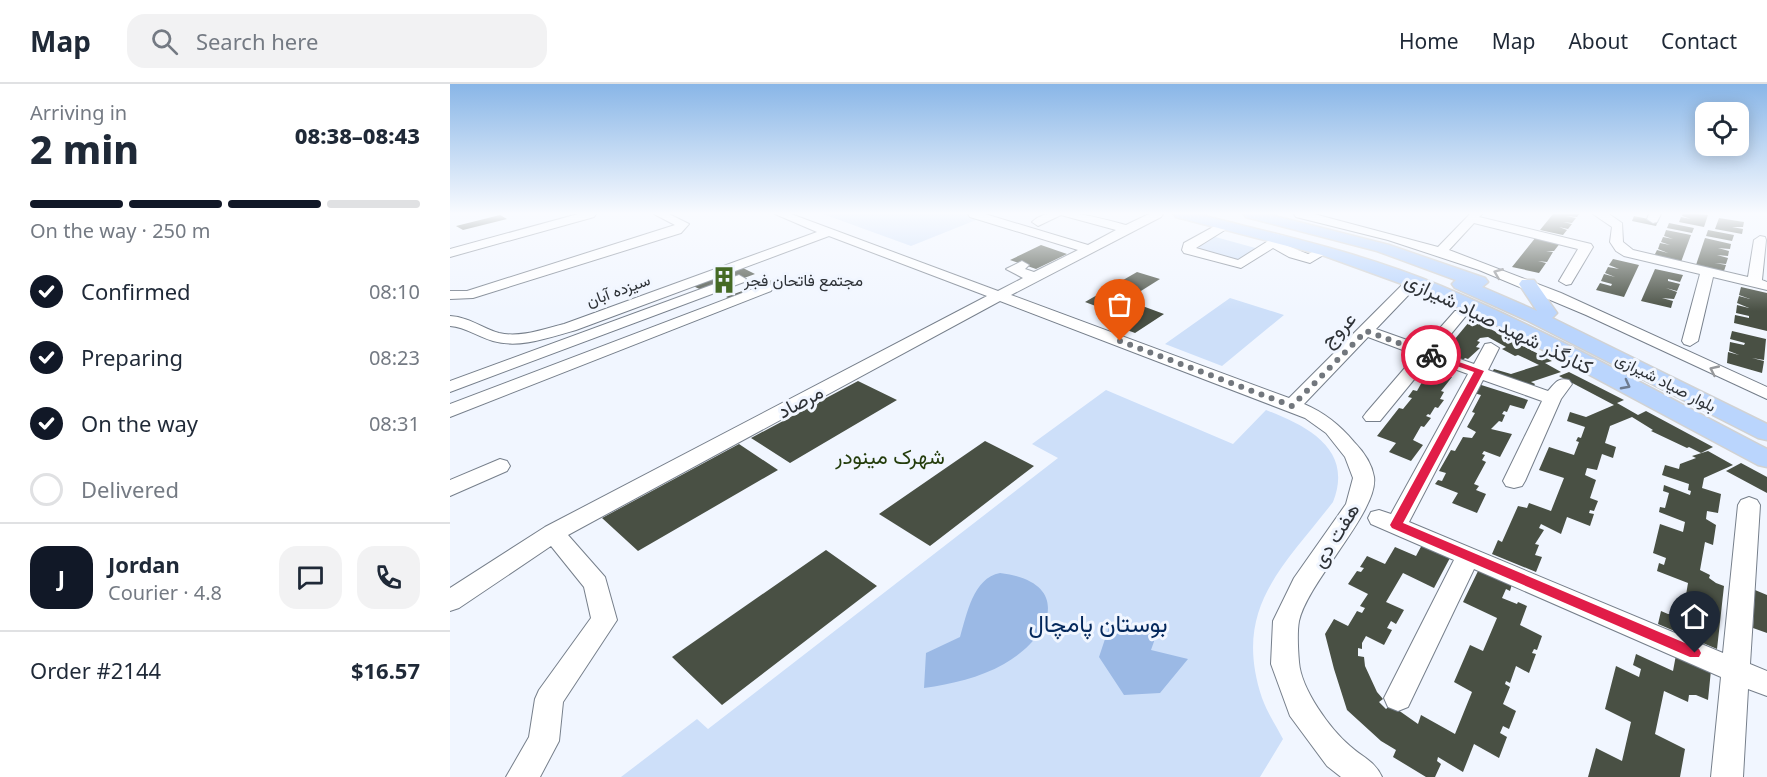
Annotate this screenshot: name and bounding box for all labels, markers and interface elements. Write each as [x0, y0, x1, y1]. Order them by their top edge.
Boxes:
search box [127, 14, 547, 68]
text: Map [30, 22, 91, 60]
icon: search [148, 25, 181, 58]
text: Search here [196, 26, 318, 56]
text: Home [1399, 27, 1459, 55]
text: Map [1492, 27, 1535, 55]
text: About [1568, 27, 1628, 55]
text: Contact [1661, 27, 1737, 55]
text: Arriving in [30, 99, 127, 126]
map controls [1695, 102, 1749, 156]
button: locate [1695, 102, 1749, 156]
text: 08:38–08:43 [295, 120, 420, 150]
text: 2 min [30, 122, 139, 175]
text: On the way · 250 m [30, 217, 210, 244]
building icon: مجتمع فاتحان فجر [709, 265, 739, 295]
street label: کنارگذر شهید صیاد شیرازی [1401, 266, 1598, 380]
one-way arrow [1493, 267, 1504, 280]
street label: سیزده آبان [583, 268, 653, 312]
place label: مجتمع فاتحان فجر [743, 269, 863, 292]
icon: check [30, 275, 63, 308]
text: Confirmed [81, 276, 191, 306]
text: 08:10 [369, 278, 420, 305]
pin [1094, 279, 1145, 341]
icon: bag [1103, 288, 1136, 321]
street label: عروج [1314, 305, 1362, 353]
courier [1401, 325, 1461, 385]
icon: bike [1415, 339, 1448, 372]
icon: check [30, 341, 63, 374]
text: Preparing [81, 342, 183, 372]
text: 08:23 [369, 344, 420, 371]
street label: بلوار صیاد شیرازی [1612, 347, 1720, 417]
one-way arrow [1709, 365, 1720, 377]
street label: مرصاد [772, 378, 828, 424]
one-way arrow [1619, 378, 1630, 389]
icon: check [30, 407, 63, 440]
text: On the way [81, 408, 198, 438]
text: 08:31 [369, 410, 420, 437]
district label: شهرک مینودر [834, 442, 945, 470]
text: Delivered [81, 474, 179, 504]
street label: هفت دی [1305, 498, 1365, 572]
button: chat [279, 546, 342, 609]
button: phone [357, 546, 420, 609]
text: Jordan [108, 549, 180, 579]
text: J [58, 562, 65, 592]
text: Courier · 4.8 [108, 579, 222, 606]
pin [1669, 591, 1720, 653]
icon: home [1678, 600, 1711, 633]
park label: بوستان پامچال [1028, 606, 1168, 640]
text: Order #2144 [30, 655, 161, 685]
text: $16.57 [351, 655, 420, 685]

